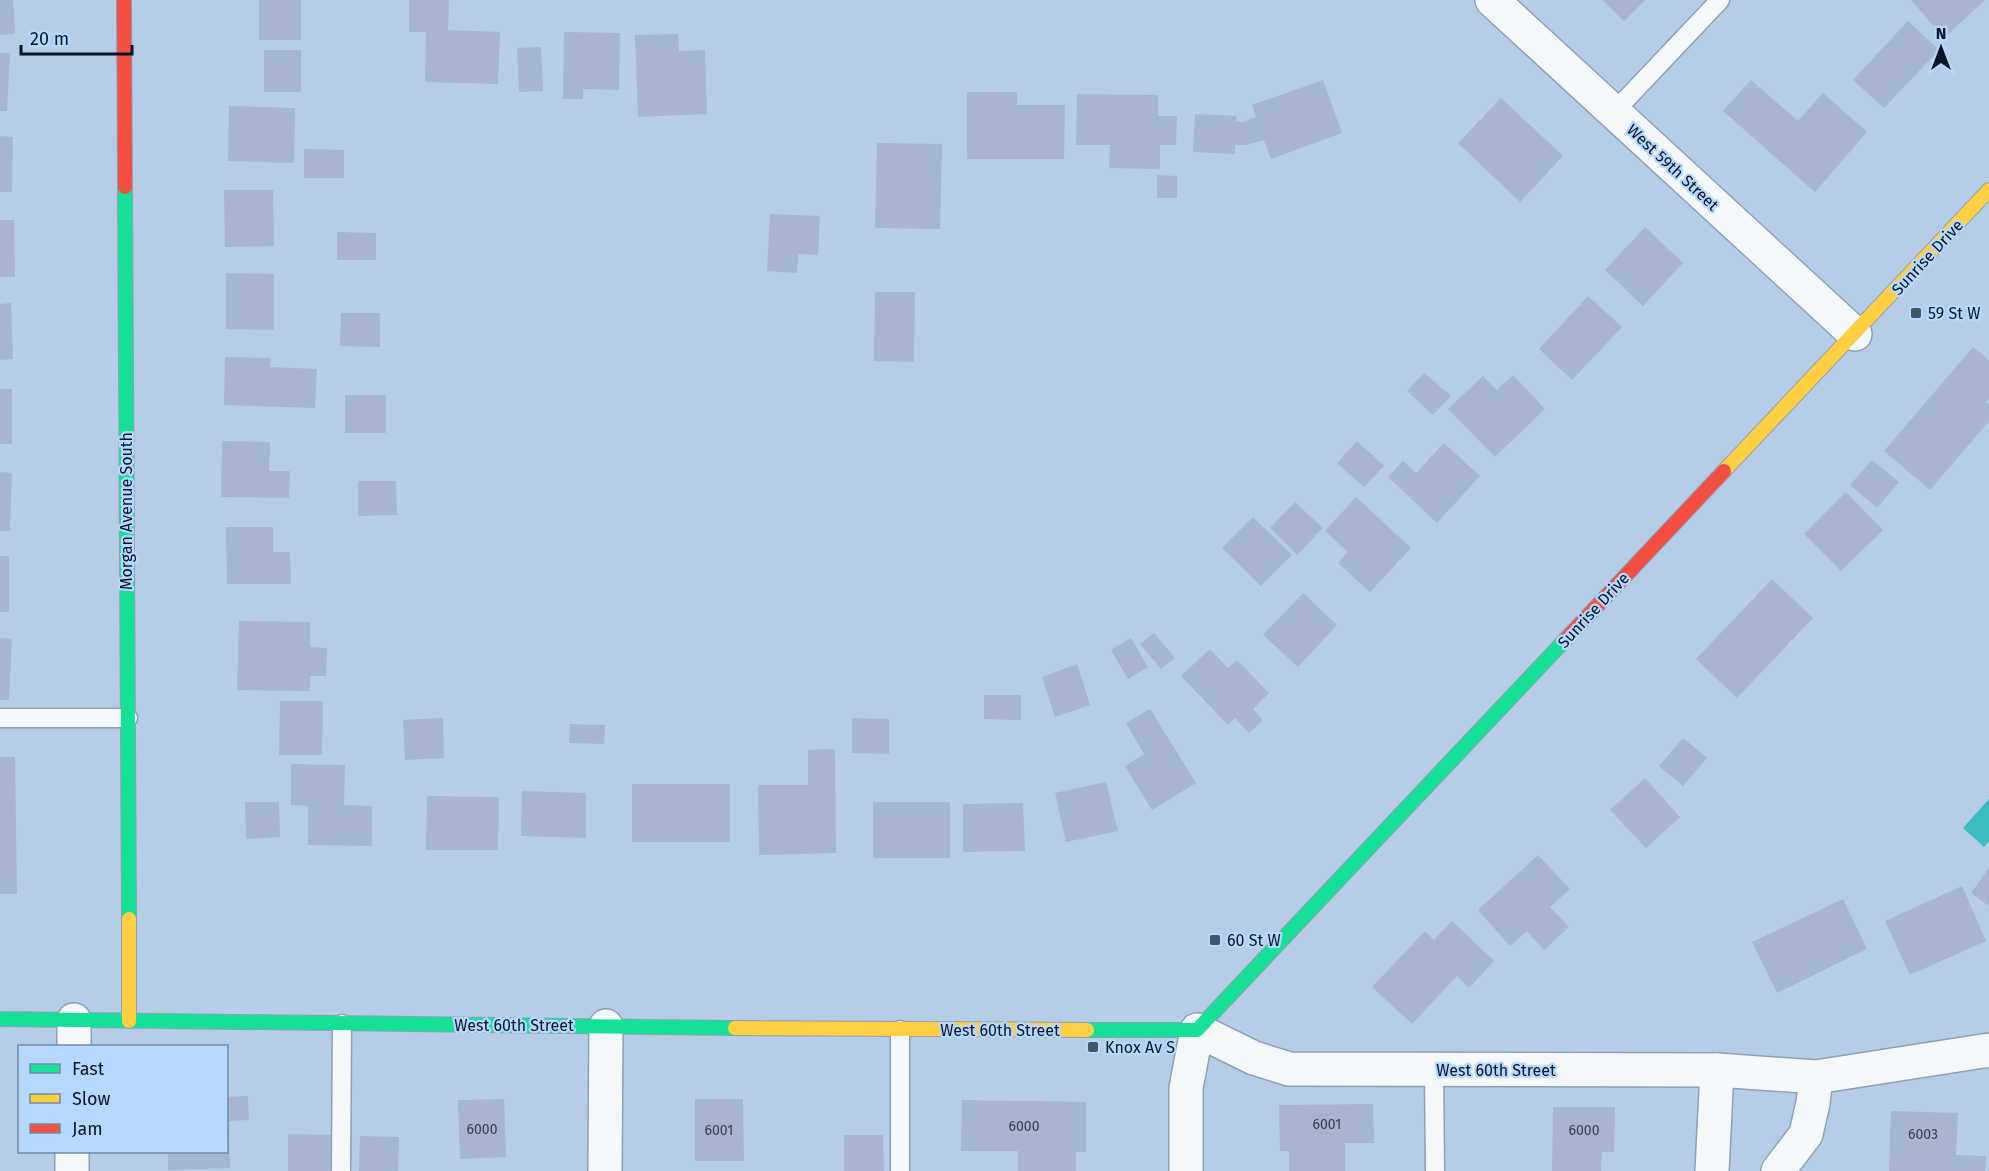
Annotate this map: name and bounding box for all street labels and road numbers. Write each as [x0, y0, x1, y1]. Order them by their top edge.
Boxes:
street label: West 59th Street [1623, 120, 1723, 215]
street label: Sunrise Drive [1888, 216, 1967, 299]
street label: Morgan Avenue South [117, 432, 136, 590]
street label: Sunrise Drive [1554, 569, 1633, 652]
street label: West 60th Street [454, 1016, 574, 1035]
street label: West 60th Street [940, 1021, 1060, 1040]
street label: West 60th Street [1436, 1061, 1556, 1080]

